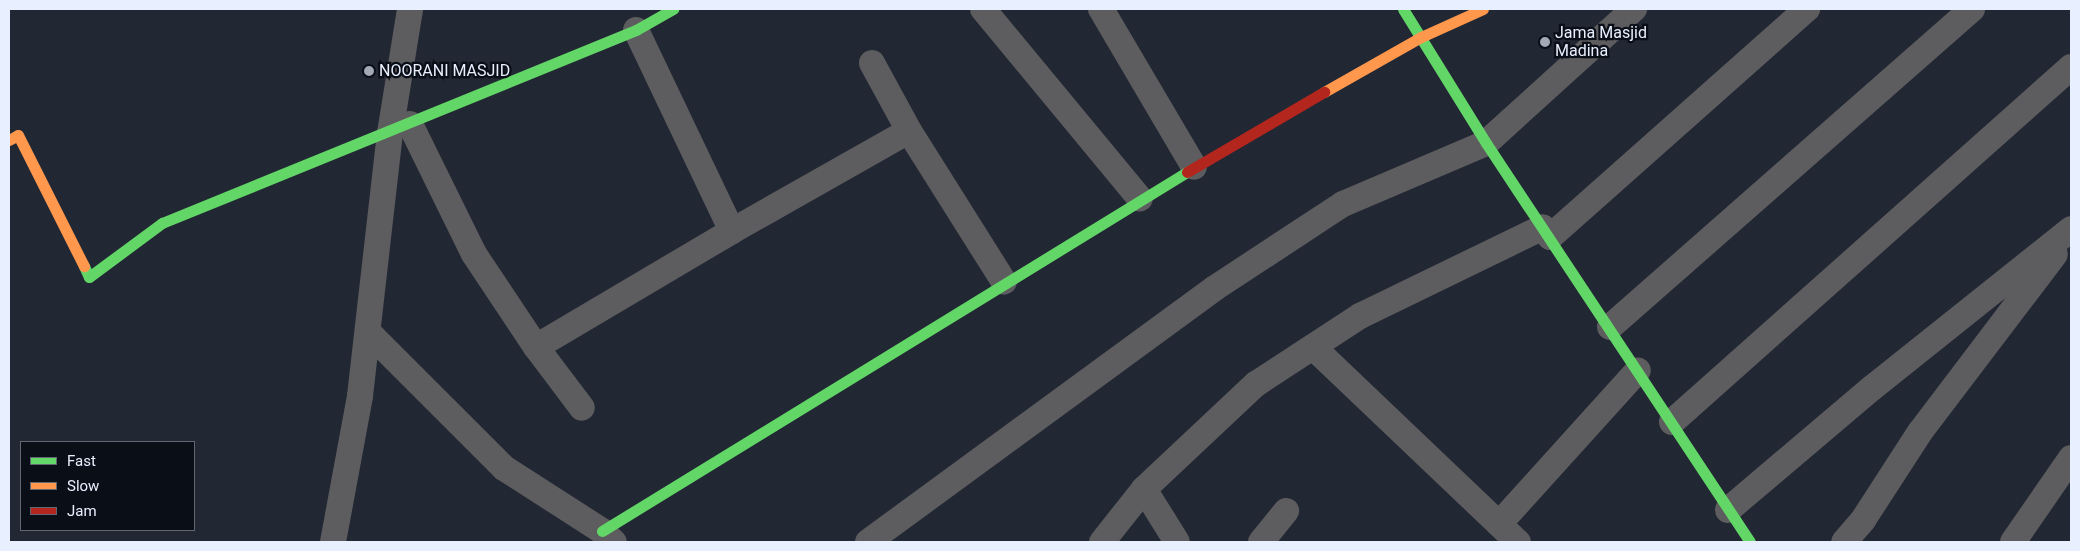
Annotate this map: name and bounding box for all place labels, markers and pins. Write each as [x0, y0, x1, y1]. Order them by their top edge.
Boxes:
place label: Jama Masjid Madina [1555, 23, 1647, 61]
marker: Jama Masjid Madina [1539, 36, 1551, 48]
place label: NOORANI MASJID [379, 61, 510, 81]
marker: NOORANI MASJID [363, 65, 375, 77]

